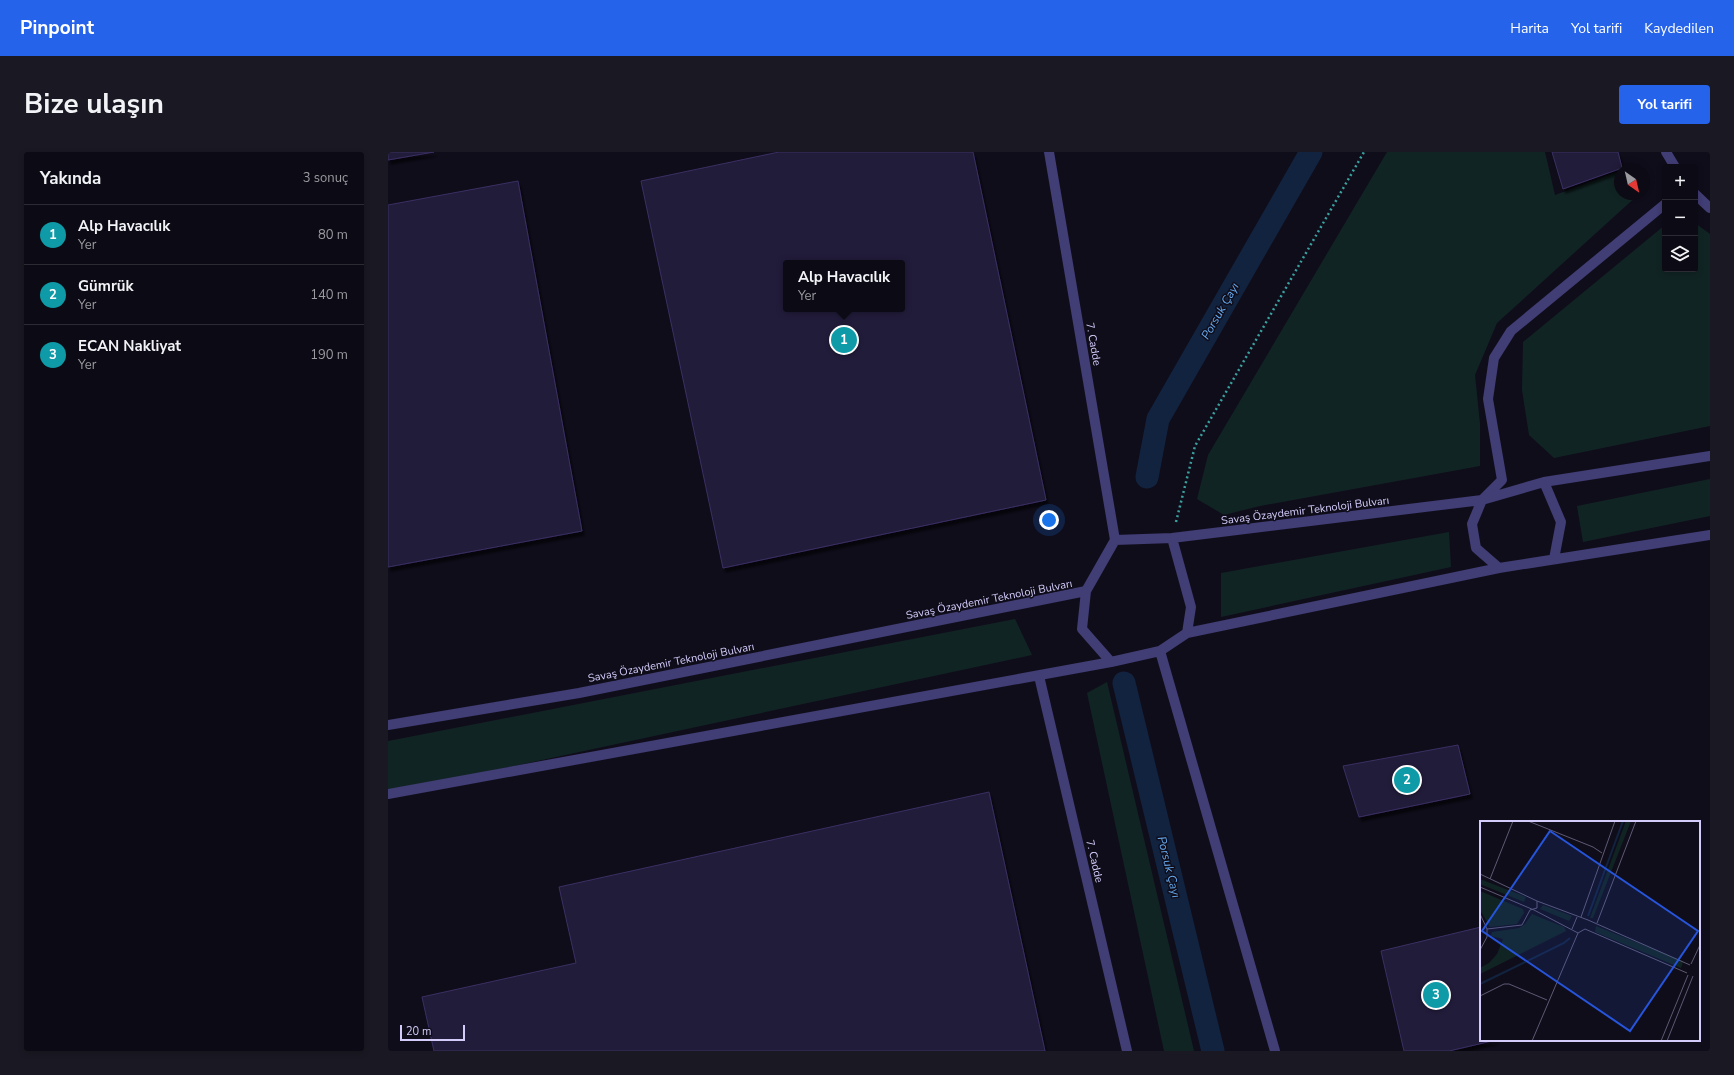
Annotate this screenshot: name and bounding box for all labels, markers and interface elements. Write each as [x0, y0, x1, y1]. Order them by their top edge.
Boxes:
text: Pinpoint [20, 15, 94, 41]
text: Harita [1510, 19, 1549, 38]
text: Yol tarifi [1571, 19, 1622, 38]
text: Kaydedilen [1644, 19, 1714, 38]
text: Bize ulaşın [24, 85, 164, 123]
button: Yol tarifi [1619, 85, 1710, 124]
north arrow [1614, 164, 1650, 200]
map controls [1662, 164, 1698, 272]
button: + [1662, 164, 1698, 200]
text: Yakında [40, 167, 101, 190]
text: 3 sonuç [303, 169, 348, 187]
button: − [1662, 200, 1698, 236]
text: Alp Havacılık [78, 216, 170, 236]
text: 1 [49, 226, 57, 244]
text: 80 m [318, 226, 348, 244]
text: Yer [78, 236, 96, 254]
button: layers [1662, 236, 1698, 272]
popup [783, 260, 905, 312]
text: Alp Havacılık [798, 267, 890, 287]
text: Gümrük [78, 276, 134, 296]
water label: Porsuk Çayı [1197, 280, 1243, 342]
text: 2 [49, 286, 57, 304]
text: 140 m [310, 286, 348, 304]
text: Yer [798, 287, 816, 305]
text: Yer [78, 296, 96, 314]
street label: 7. Cadde [1082, 321, 1105, 367]
pin: 1 [831, 325, 857, 355]
text: ECAN Nakliyat [78, 336, 181, 356]
text: 3 [49, 346, 57, 364]
text: 190 m [310, 346, 348, 364]
text: Yer [78, 356, 96, 374]
street label: Savaş Özaydemir Teknoloji Bulvarı [1220, 493, 1390, 528]
your location [1039, 510, 1059, 530]
street label: Savaş Özaydemir Teknoloji Bulvarı [905, 576, 1074, 623]
street label: Savaş Özaydemir Teknoloji Bulvarı [587, 639, 756, 686]
pin: 2 [1394, 765, 1420, 795]
inset map [1480, 821, 1700, 1041]
water label: Porsuk Çayı [1154, 835, 1184, 900]
street label: 7. Cadde [1082, 838, 1107, 884]
pin: 3 [1423, 980, 1449, 1010]
scale bar [400, 1023, 465, 1042]
text: 20 m [406, 1024, 431, 1039]

